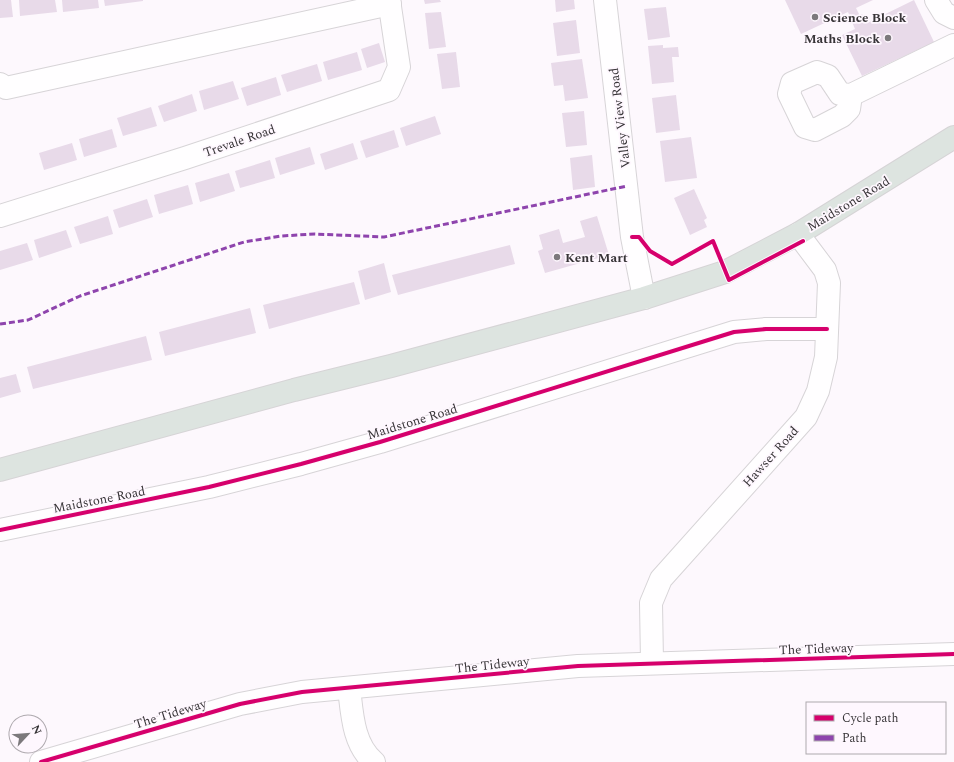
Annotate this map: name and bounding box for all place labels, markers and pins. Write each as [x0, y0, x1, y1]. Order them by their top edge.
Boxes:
place label: Science Block [823, 8, 907, 28]
marker: Science Block [810, 12, 820, 22]
place label: Maths Block [804, 29, 880, 49]
marker: Maths Block [883, 33, 893, 43]
place label: Kent Mart [565, 248, 628, 268]
marker: Kent Mart [552, 252, 562, 262]

